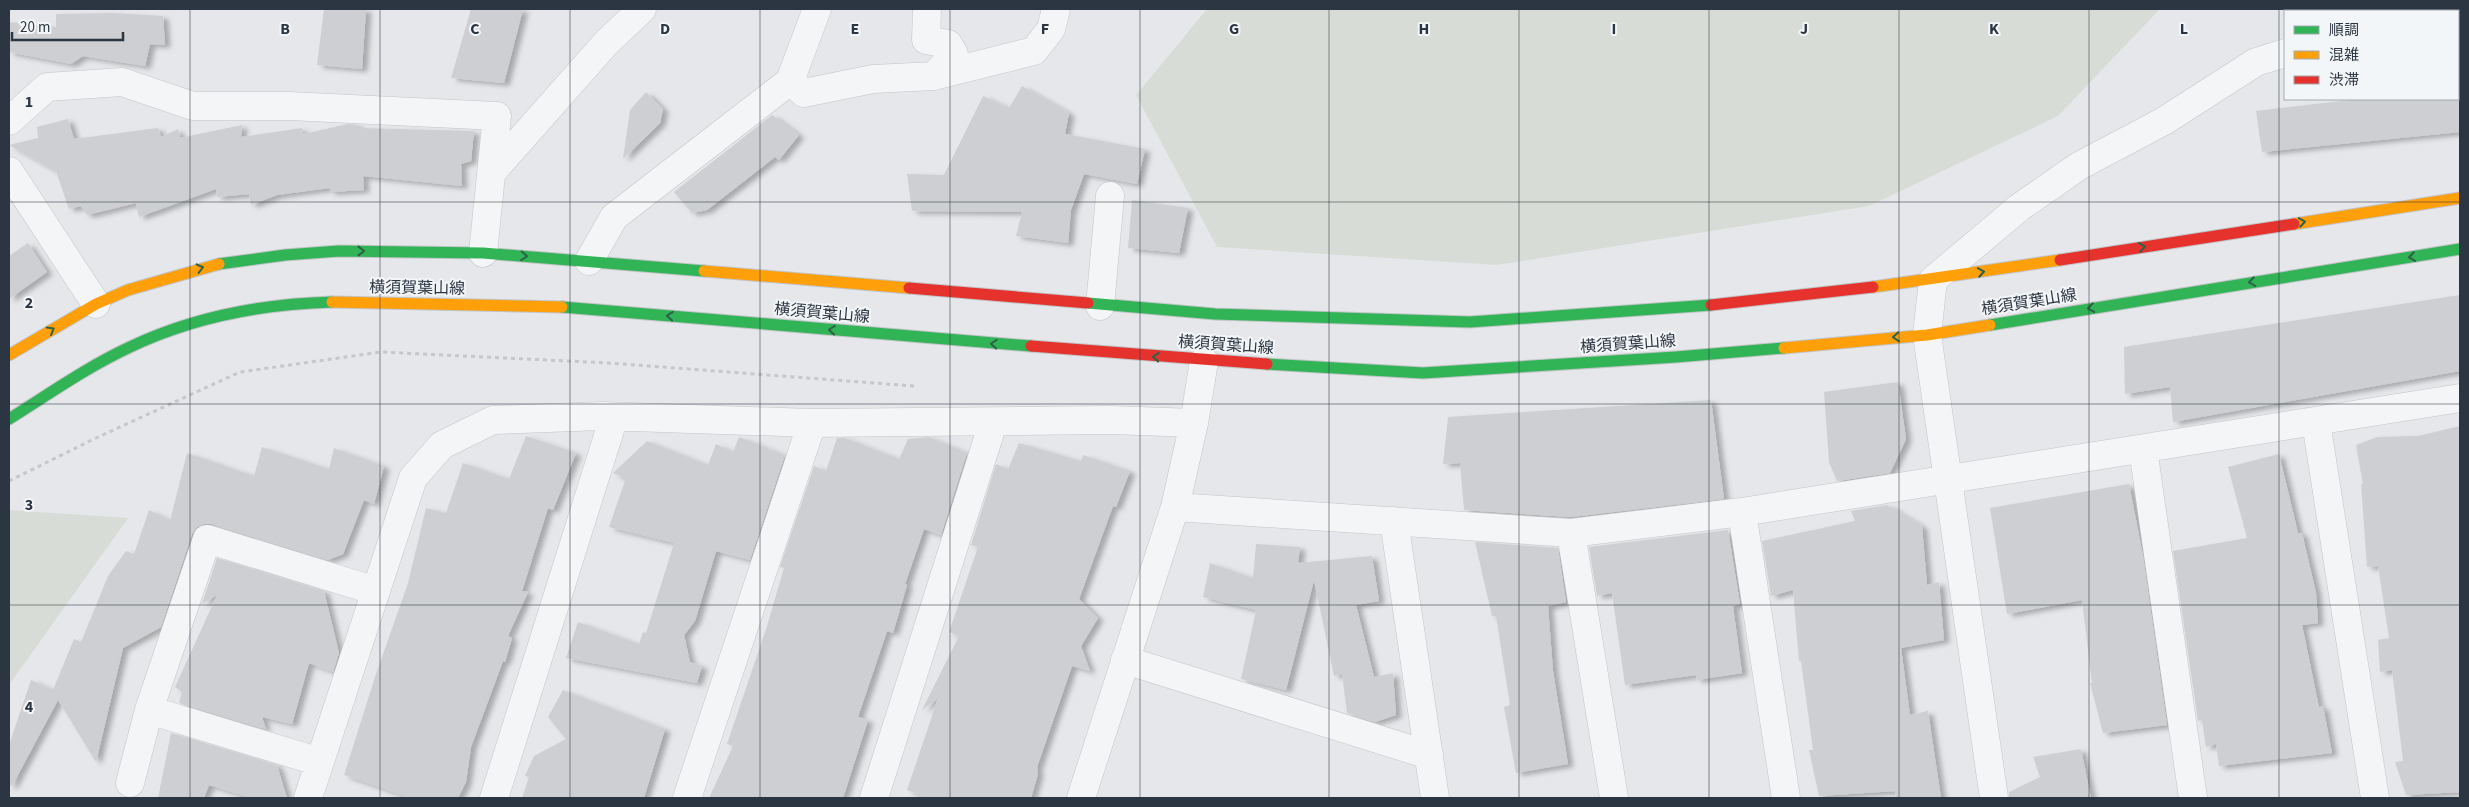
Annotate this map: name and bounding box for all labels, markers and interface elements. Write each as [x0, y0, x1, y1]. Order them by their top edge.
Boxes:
scale bar [12, 10, 124, 42]
legend [2284, 10, 2459, 100]
text: 20 m [20, 17, 50, 38]
text: B [280, 18, 290, 40]
text: C [470, 18, 480, 40]
text: D [660, 18, 670, 40]
text: E [851, 18, 859, 40]
text: F [1041, 18, 1049, 40]
text: G [1229, 18, 1239, 40]
text: H [1419, 18, 1429, 40]
text: I [1612, 18, 1616, 40]
text: J [1800, 18, 1808, 40]
text: K [1989, 18, 1999, 40]
text: L [2180, 18, 2188, 40]
text: 順調 [2329, 20, 2359, 41]
text: 混雑 [2329, 45, 2359, 66]
text: 渋滞 [2329, 70, 2359, 91]
text: 1 [25, 91, 33, 113]
one-way arrow [2299, 217, 2307, 228]
one-way arrow [2138, 242, 2146, 253]
one-way arrow [358, 246, 366, 256]
one-way arrow [520, 251, 528, 262]
one-way arrow [2408, 251, 2416, 261]
one-way arrow [196, 264, 204, 274]
one-way arrow [1978, 267, 1986, 278]
street label: 横須賀葉山線 [369, 276, 465, 300]
one-way arrow [2247, 277, 2256, 287]
street label: 横須賀葉山線 [1980, 284, 2078, 320]
text: 2 [25, 292, 33, 314]
street label: 横須賀葉山線 [773, 298, 871, 328]
one-way arrow [2087, 303, 2096, 313]
one-way arrow [666, 311, 674, 322]
one-way arrow [827, 325, 835, 336]
one-way arrow [45, 326, 54, 336]
street label: 横須賀葉山線 [1579, 330, 1677, 358]
street label: 横須賀葉山線 [1177, 331, 1275, 359]
one-way arrow [1892, 332, 1900, 343]
one-way arrow [989, 338, 997, 349]
one-way arrow [1151, 351, 1159, 362]
text: 3 [25, 494, 33, 516]
text: 4 [25, 696, 34, 718]

